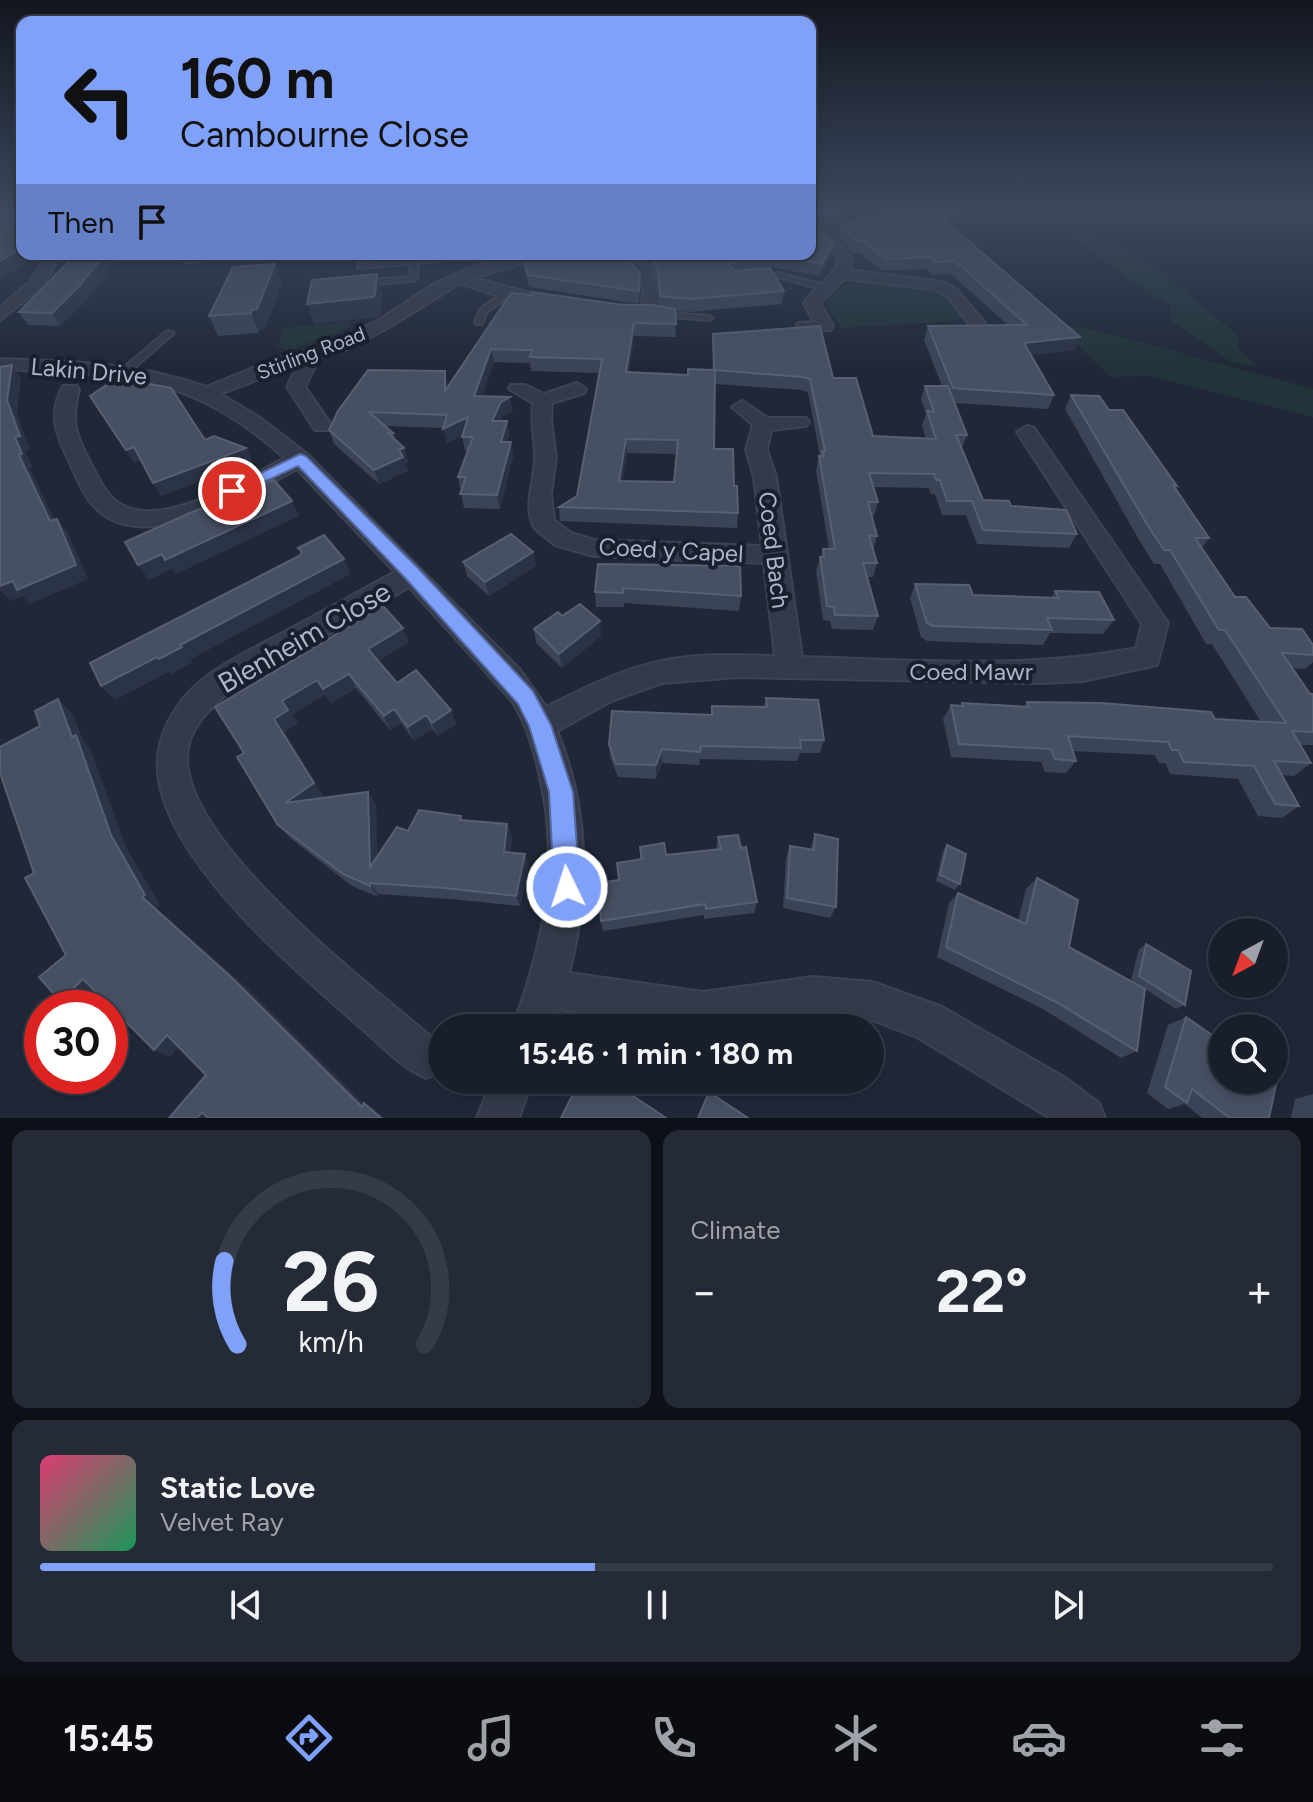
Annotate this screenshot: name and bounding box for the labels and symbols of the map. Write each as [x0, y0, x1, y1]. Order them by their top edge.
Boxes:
street label: Stirling Road [253, 321, 369, 385]
street label: Lakin Drive [30, 351, 148, 391]
pin [198, 457, 266, 525]
street label: Coed Bach [752, 490, 796, 610]
street label: Coed y Capel [598, 532, 744, 568]
street label: Blenheim Close [212, 574, 396, 700]
street label: Coed Mawr [909, 657, 1033, 686]
position arrow [525, 845, 609, 929]
north arrow [1208, 918, 1288, 998]
speed limit sign: 30 [24, 990, 128, 1094]

